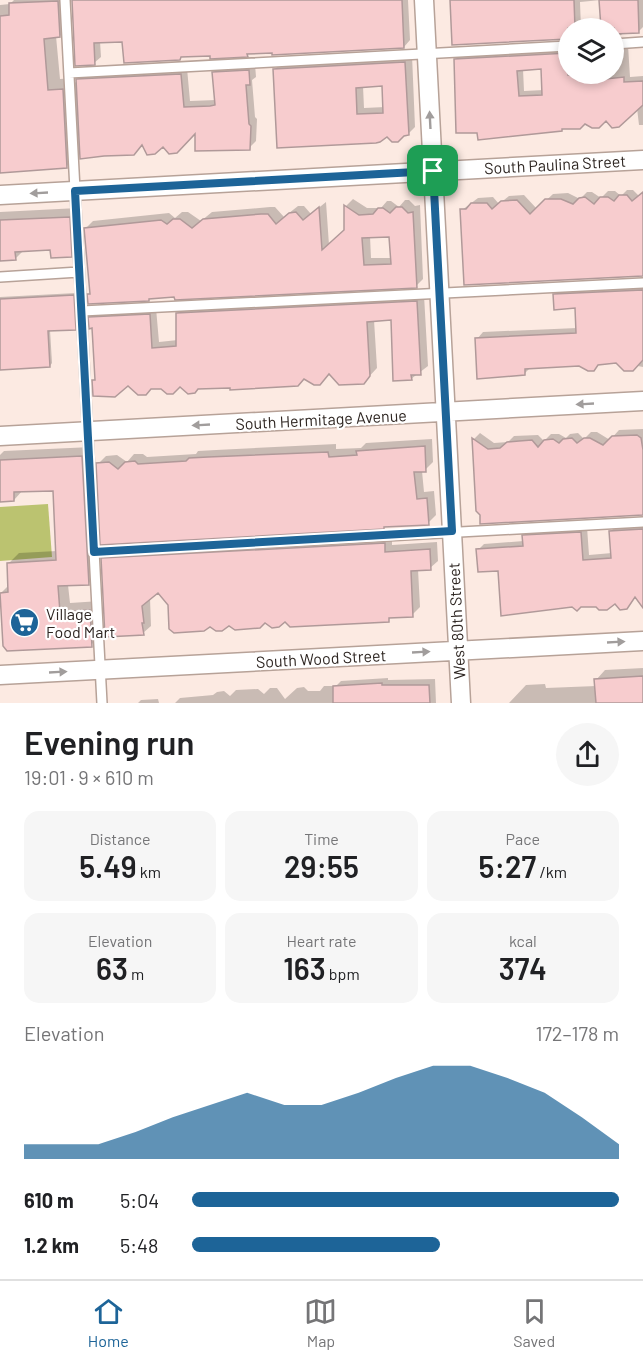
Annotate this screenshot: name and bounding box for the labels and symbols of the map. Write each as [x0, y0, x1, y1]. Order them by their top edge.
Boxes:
one-way arrow [426, 111, 435, 130]
pin [407, 145, 458, 196]
street label: South Paulina Street [484, 151, 626, 177]
one-way arrow [29, 188, 48, 197]
one-way arrow [575, 400, 594, 409]
street label: South Hermitage Avenue [235, 405, 407, 433]
one-way arrow [192, 420, 211, 430]
street label: West 80th Street [443, 562, 469, 680]
place label: Village Food Mart [46, 604, 115, 641]
supermarket icon: Village Food Mart [9, 606, 41, 638]
one-way arrow [606, 637, 625, 647]
street label: South Wood Street [255, 645, 387, 671]
one-way arrow [411, 648, 430, 657]
one-way arrow [49, 667, 68, 676]

